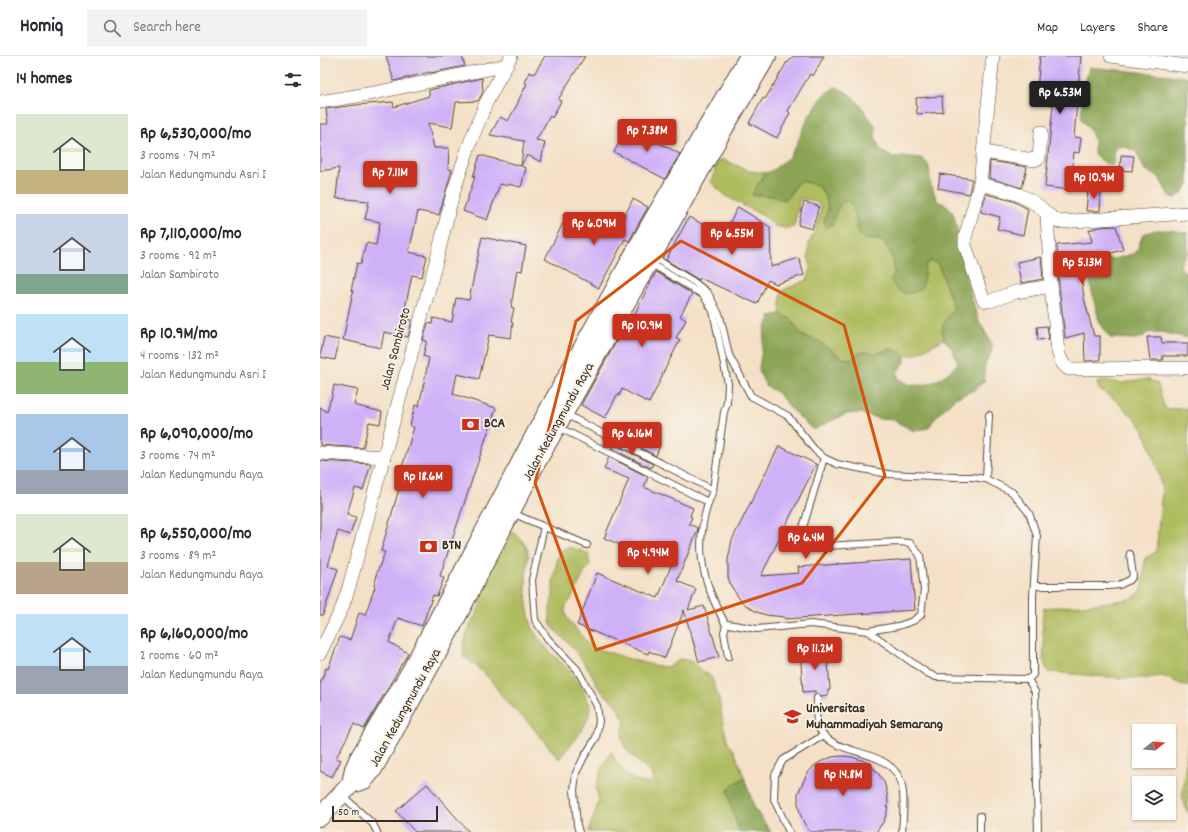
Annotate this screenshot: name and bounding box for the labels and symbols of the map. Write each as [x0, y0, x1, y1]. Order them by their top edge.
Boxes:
pin: Rp 6.53M [1019, 81, 1101, 115]
pin: Rp 7.38M [606, 119, 688, 153]
pin: Rp 7.11M [349, 161, 431, 195]
pin: Rp 10.9M [1053, 166, 1135, 200]
pin: Rp 6.09M [553, 212, 635, 246]
pin: Rp 6.55M [691, 222, 773, 256]
pin: Rp 5.13M [1041, 251, 1123, 285]
street label: Jalan Sambiroto [375, 305, 417, 393]
pin: Rp 10.9M [601, 314, 683, 348]
street label: Jalan Kedungmundu Raya [518, 359, 600, 485]
bank icon: BCA [461, 414, 481, 434]
place label: BCA [484, 414, 506, 434]
pin: Rp 6.16M [591, 422, 673, 456]
pin: Rp 18.6M [382, 465, 464, 499]
pin: Rp 6.4M [769, 526, 843, 560]
bank icon: BTN [419, 536, 439, 556]
place label: BTN [442, 536, 461, 556]
pin: Rp 4.94M [607, 541, 689, 575]
pin: Rp 11.2M [774, 637, 856, 671]
street label: Jalan Kedungmundu Raya [365, 645, 447, 771]
place label: Universitas Muhammadiyah Semarang [806, 699, 943, 735]
school or university icon: Universitas Muhammadiyah Semarang [783, 707, 803, 727]
north arrow [1132, 724, 1176, 768]
pin: Rp 14.8M [802, 763, 884, 797]
scale bar [332, 804, 438, 823]

